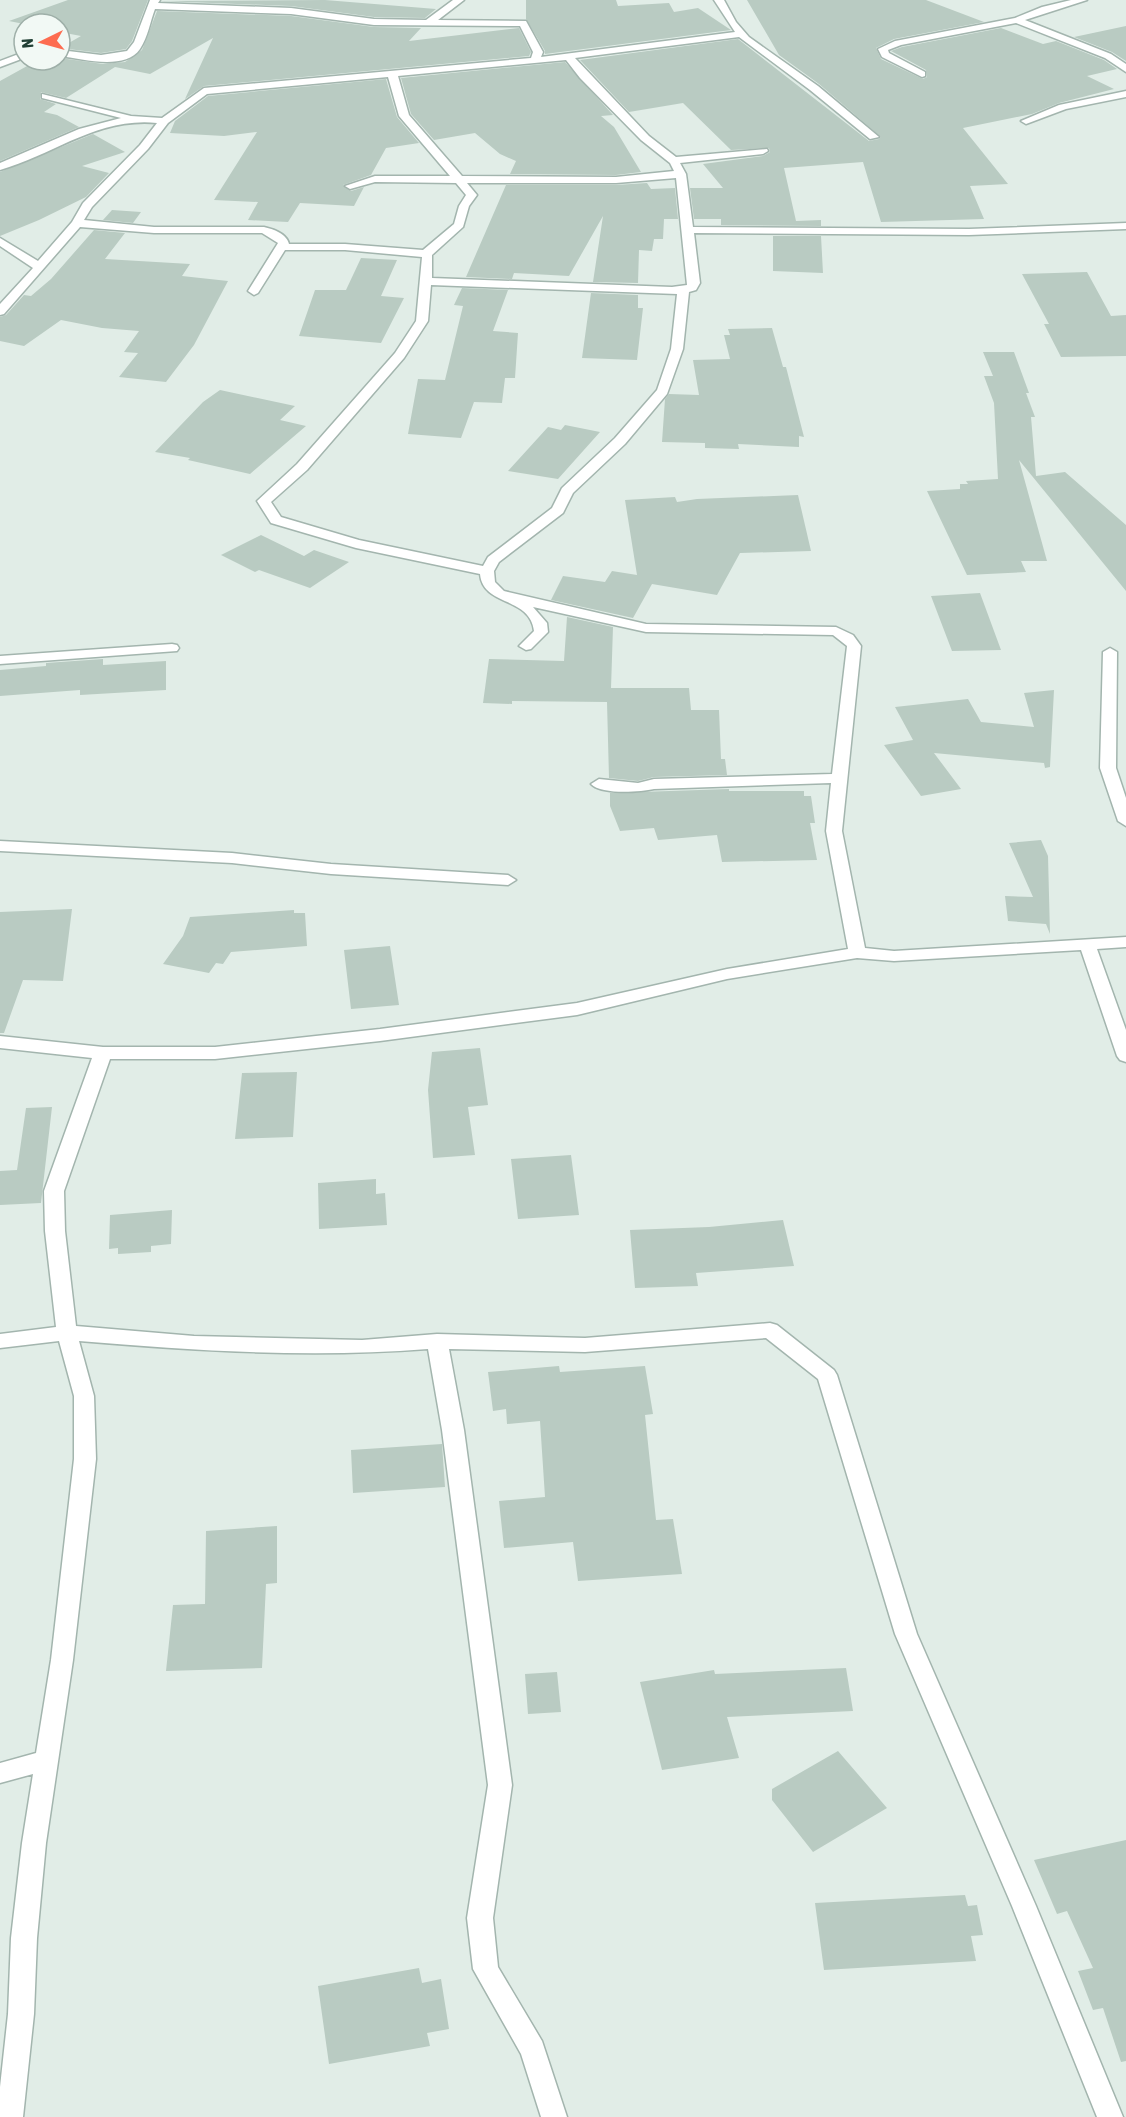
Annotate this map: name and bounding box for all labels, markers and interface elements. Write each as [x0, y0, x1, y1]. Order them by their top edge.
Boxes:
north arrow [12, 12, 72, 72]
text: N [18, 38, 36, 49]

